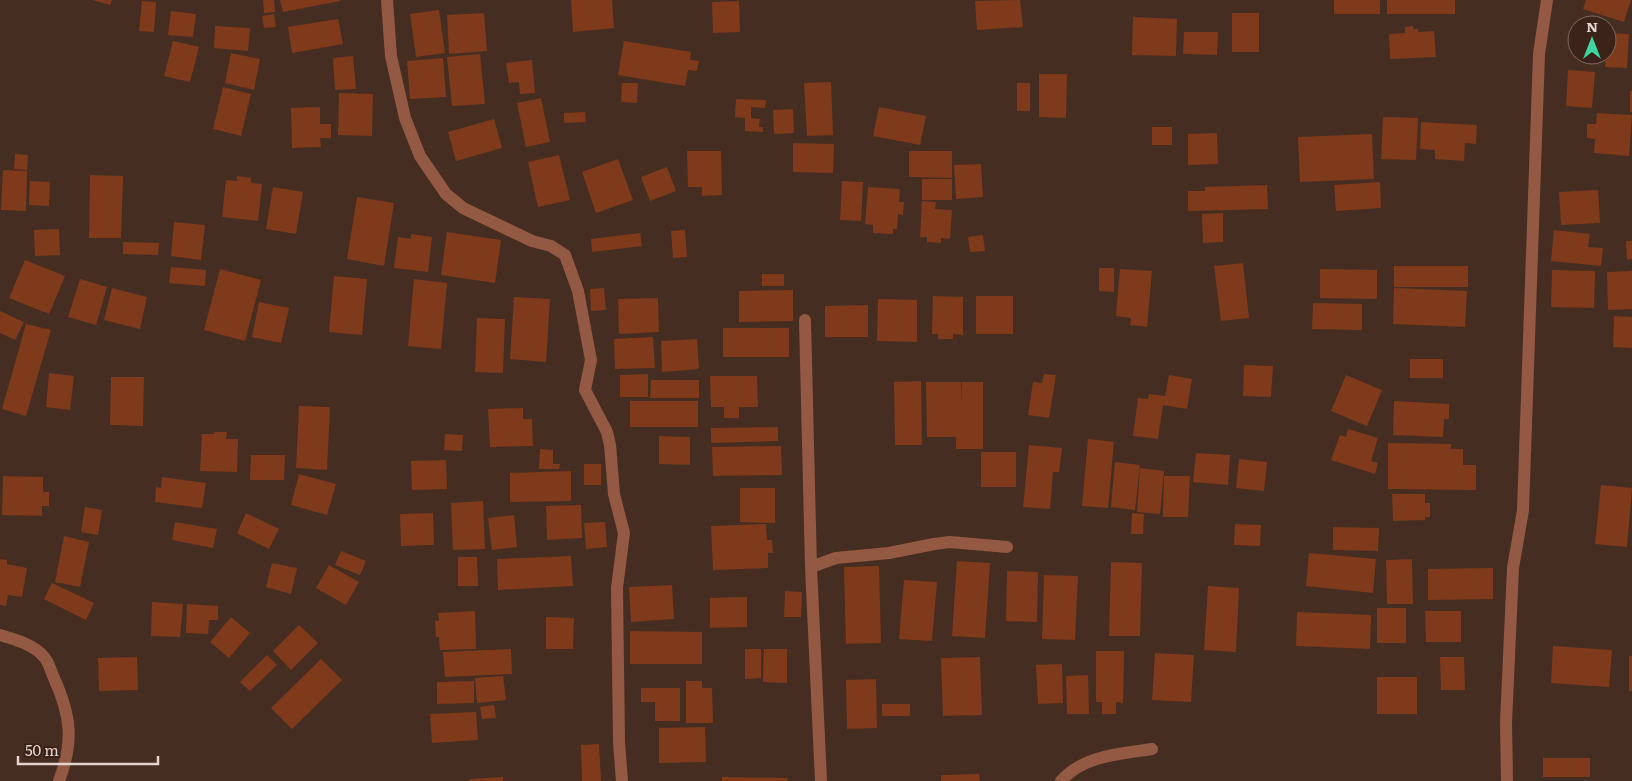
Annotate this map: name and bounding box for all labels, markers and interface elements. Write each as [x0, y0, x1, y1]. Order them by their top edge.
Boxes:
north arrow [1567, 15, 1617, 65]
text: N [1586, 16, 1598, 36]
scale bar [18, 734, 158, 766]
text: 50 m [25, 738, 59, 761]

